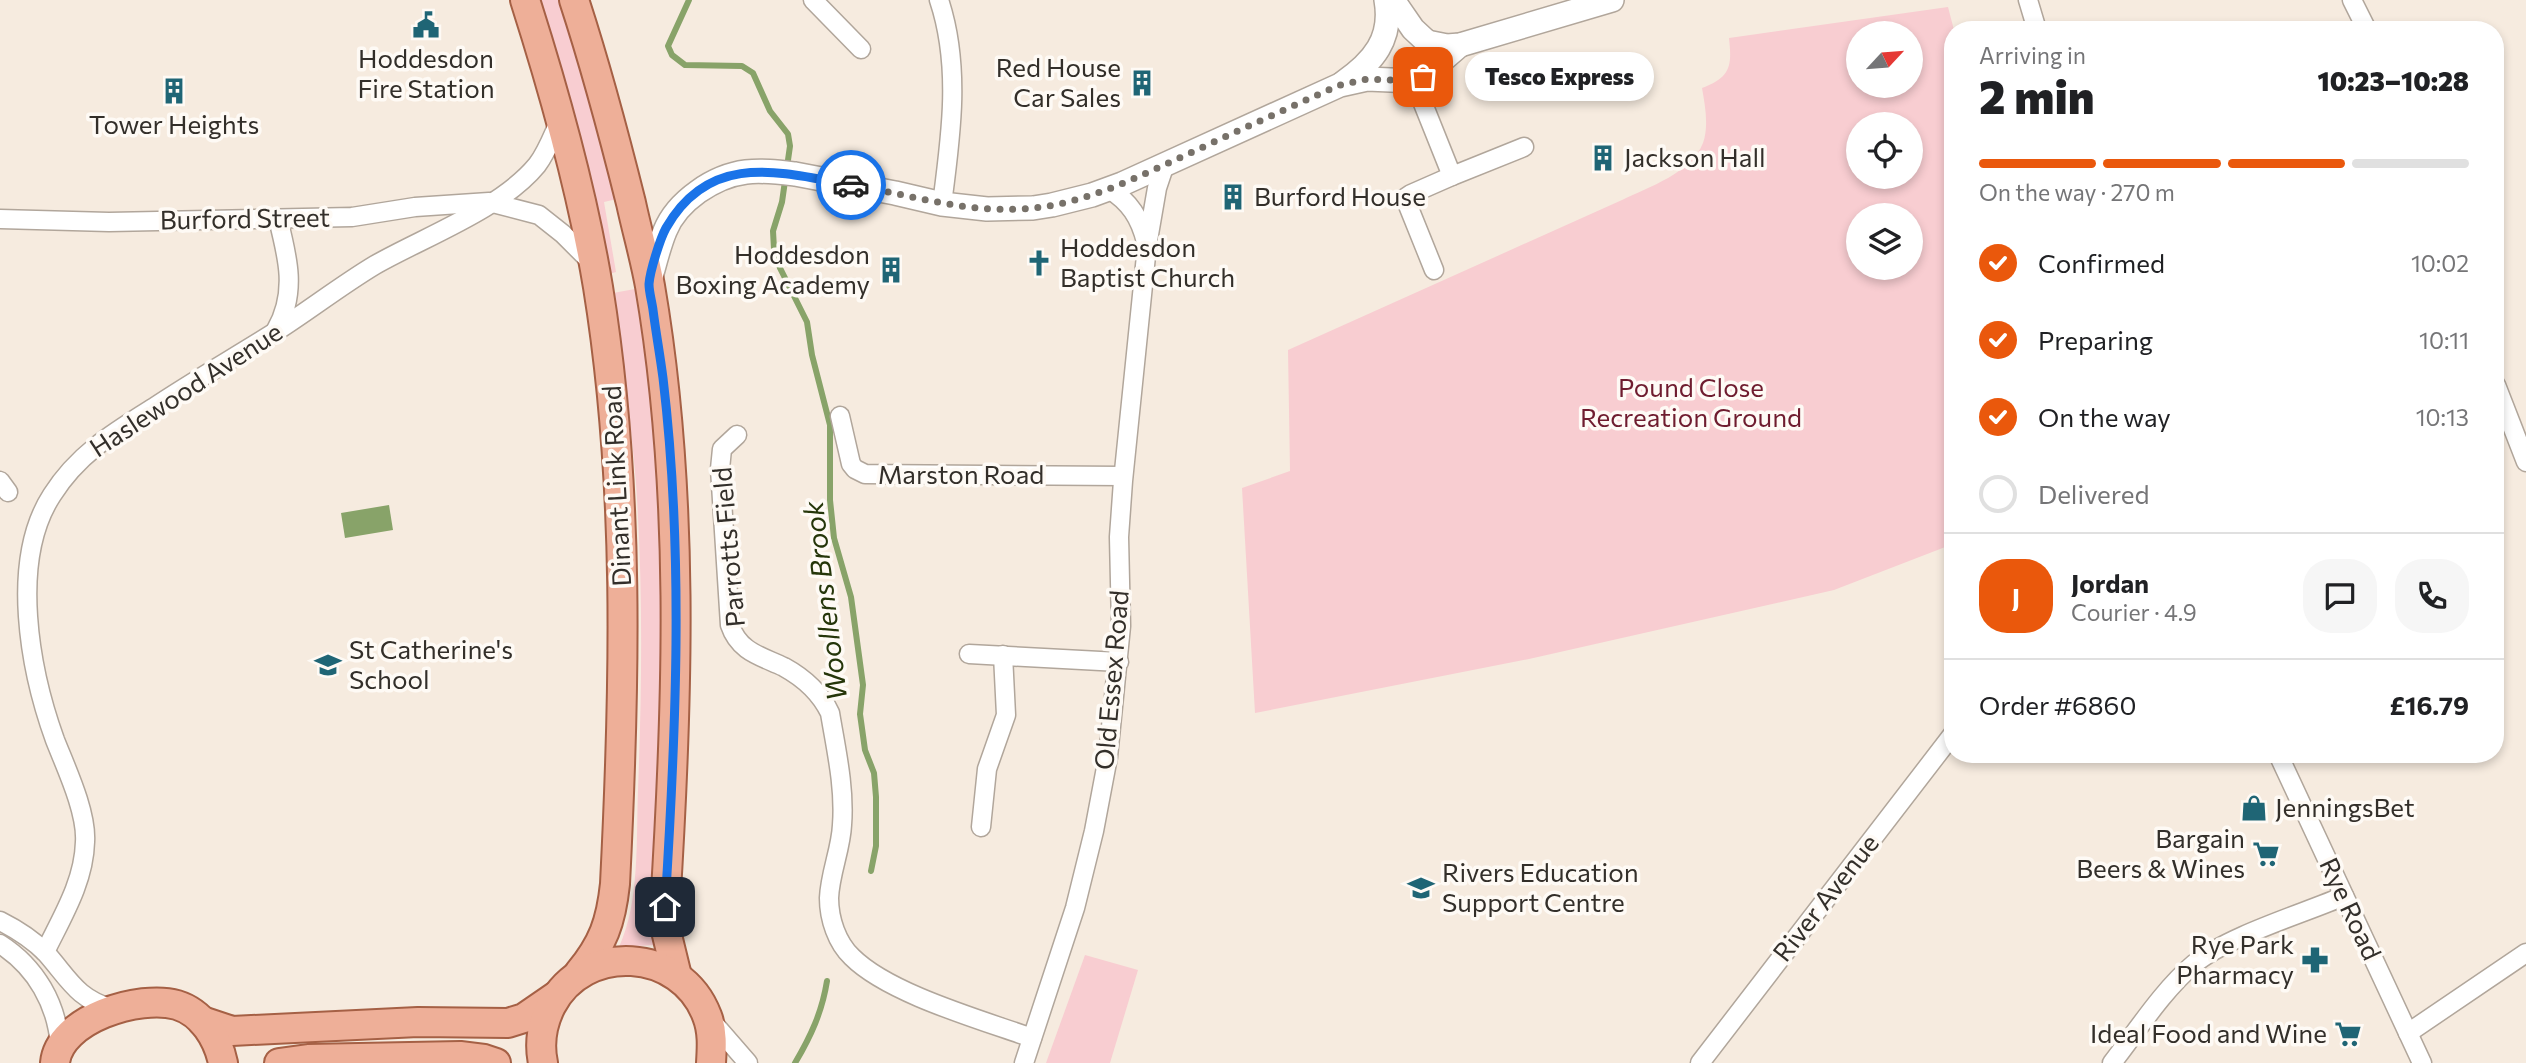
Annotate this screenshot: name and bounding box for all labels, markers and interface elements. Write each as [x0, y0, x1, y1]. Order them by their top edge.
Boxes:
public building icon: Hoddesdon Fire Station [411, 10, 441, 40]
north arrow [1846, 21, 1923, 98]
map controls [1846, 21, 1923, 280]
text: Arriving in [1979, 41, 2086, 69]
place label: Hoddesdon Fire Station [357, 42, 495, 103]
pin [1393, 47, 1453, 107]
place label: Red House Car Sales [996, 51, 1121, 112]
callout: Tesco Express [1465, 52, 1654, 102]
icon: bag [1404, 58, 1442, 96]
text: Tesco Express [1485, 62, 1634, 90]
text: 10:23–10:28 [2318, 65, 2469, 96]
text: 2 min [1979, 67, 2095, 123]
building icon: Red House Car Sales [1127, 68, 1157, 98]
building icon: Tower Heights [159, 76, 189, 106]
place label: Tower Heights [89, 108, 259, 139]
button: locate [1846, 112, 1923, 189]
place label: Jackson Hall [1624, 141, 1766, 172]
building icon: Jackson Hall [1588, 143, 1618, 173]
courier [816, 150, 886, 220]
icon: car [832, 166, 870, 204]
text: On the way · 270 m [1979, 178, 2175, 206]
place label: Burford House [1254, 180, 1426, 211]
building icon: Burford House [1218, 182, 1248, 212]
street label: Burford Street [160, 201, 330, 234]
button: layers [1846, 203, 1923, 280]
place label: Hoddesdon Baptist Church [1060, 231, 1235, 292]
place label: Hoddesdon Boxing Academy [675, 238, 870, 299]
icon: check [1979, 244, 2017, 282]
text: Confirmed [2038, 247, 2165, 278]
church icon: Hoddesdon Baptist Church [1024, 248, 1054, 278]
text: 10:02 [2411, 249, 2469, 277]
building icon: Hoddesdon Boxing Academy [876, 255, 906, 285]
street label: Haslewood Avenue [83, 315, 287, 462]
icon: check [1979, 321, 2017, 359]
text: Preparing [2038, 324, 2153, 355]
text: 10:11 [2419, 326, 2469, 354]
park label: Pound Close Recreation Ground [1580, 371, 1802, 432]
street label: Dinant Link Road [595, 385, 636, 587]
icon: check [1979, 398, 2017, 436]
text: On the way [2038, 401, 2171, 432]
text: 10:13 [2416, 403, 2469, 431]
street label: Marston Road [878, 458, 1044, 489]
street label: Parrotts Field [705, 466, 750, 628]
text: Delivered [2038, 478, 2149, 509]
water label: Woollens Brook [795, 499, 853, 703]
button: chat [2303, 559, 2377, 633]
button: phone [2395, 559, 2469, 633]
text: Jordan [2071, 567, 2149, 598]
text: J [2012, 581, 2020, 612]
street label: Old Essex Road [1087, 589, 1134, 771]
text: Courier · 4.9 [2071, 598, 2197, 626]
place label: St Catherine's School [349, 633, 513, 694]
school or university icon: St Catherine's School [313, 650, 343, 680]
text: Order #6860 [1979, 689, 2136, 720]
text: £16.79 [2390, 689, 2469, 720]
place label: JenningsBet [2275, 791, 2415, 822]
shop icon: JenningsBet [2239, 793, 2269, 823]
place label: Bargain Beers & Wines [2076, 822, 2245, 883]
street label: River Avenue [1766, 827, 1884, 967]
supermarket icon: Bargain Beers & Wines [2251, 839, 2281, 869]
street label: Rye Road [2314, 852, 2389, 965]
place label: Rivers Education Support Centre [1442, 856, 1639, 917]
school or university icon: Rivers Education Support Centre [1406, 873, 1436, 903]
pin [635, 877, 695, 937]
icon: home [646, 888, 684, 926]
place label: Rye Park Pharmacy [2176, 928, 2294, 989]
pharmacy icon: Rye Park Pharmacy [2300, 945, 2330, 975]
place label: Ideal Food and Wine [2090, 1017, 2327, 1048]
supermarket icon: Ideal Food and Wine [2333, 1019, 2363, 1049]

